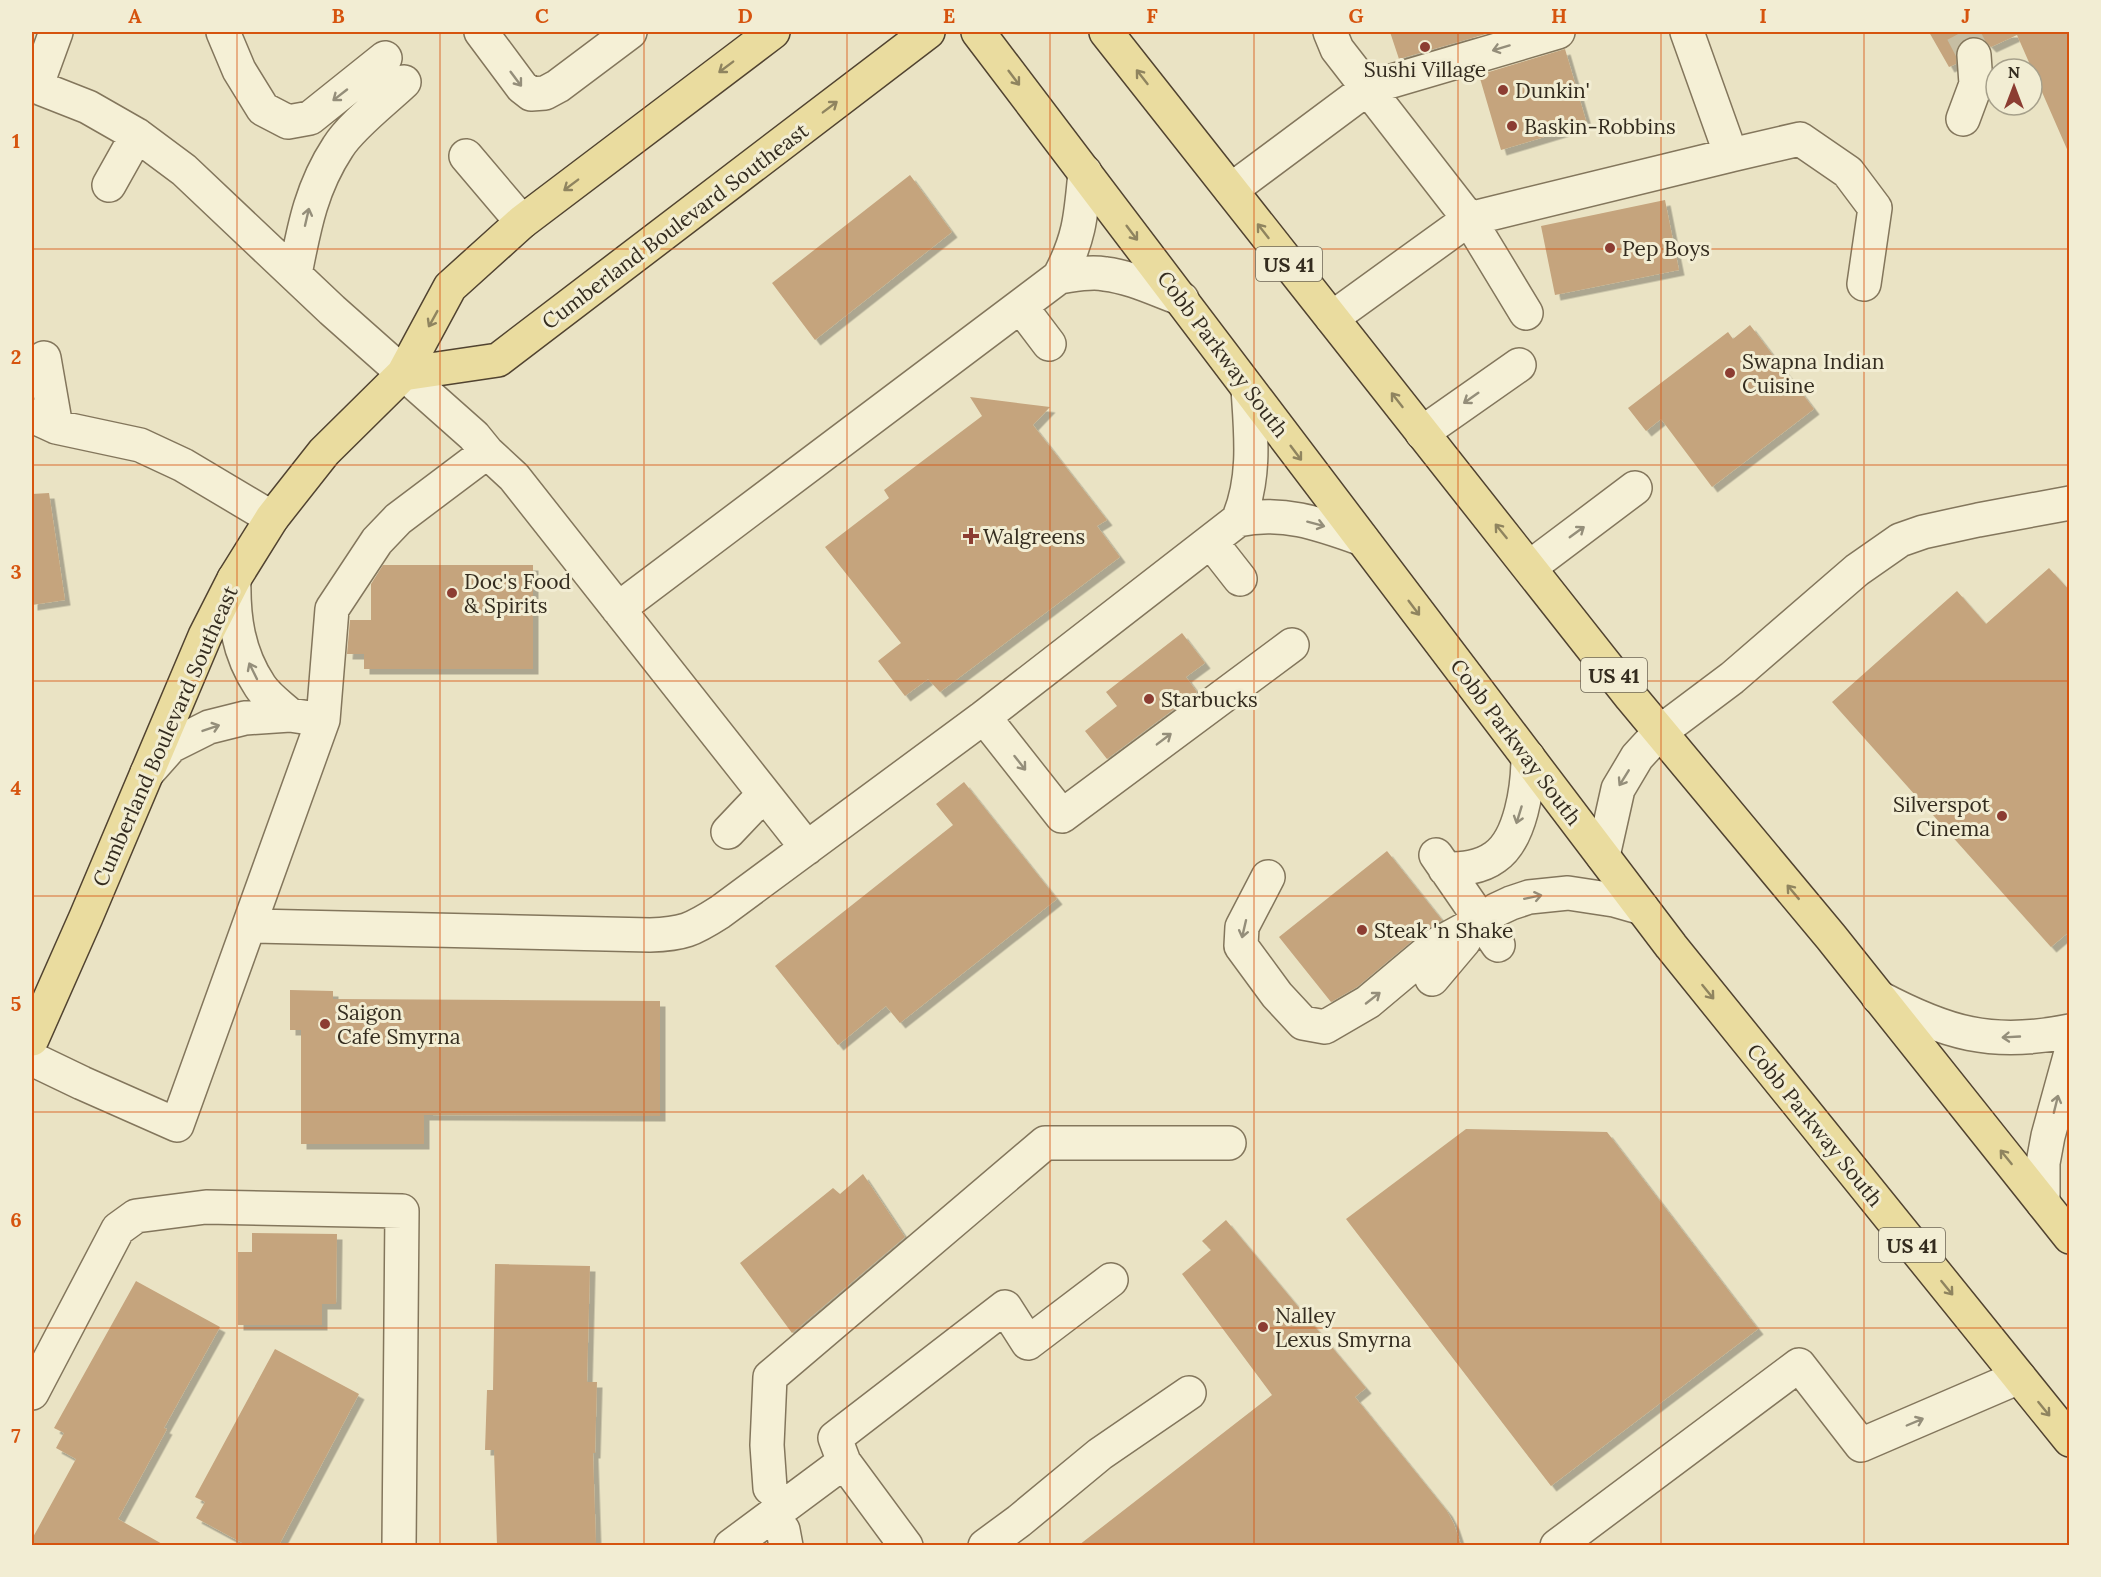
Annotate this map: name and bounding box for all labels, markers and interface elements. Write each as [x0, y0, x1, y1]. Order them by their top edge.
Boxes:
text: A [128, 3, 142, 28]
text: B [331, 3, 345, 28]
text: C [535, 3, 549, 28]
text: D [737, 3, 753, 28]
text: E [943, 3, 955, 28]
text: F [1146, 3, 1158, 28]
text: G [1348, 3, 1364, 28]
text: H [1551, 3, 1567, 28]
text: I [1759, 3, 1767, 28]
text: J [1961, 3, 1971, 28]
marker: Sushi Village [1418, 40, 1432, 54]
one-way arrow [1492, 43, 1511, 54]
place label: Sushi Village [1364, 56, 1486, 83]
north arrow [1984, 57, 2044, 117]
one-way arrow [719, 61, 735, 73]
text: N [2008, 62, 2020, 82]
one-way arrow [510, 70, 523, 86]
one-way arrow [1007, 70, 1020, 86]
one-way arrow [1136, 70, 1149, 86]
place label: Dunkin' [1515, 77, 1590, 104]
marker: Dunkin' [1496, 83, 1510, 97]
one-way arrow [332, 89, 348, 101]
one-way arrow [822, 101, 838, 114]
place label: Baskin-Robbins [1524, 113, 1676, 140]
street label: Cumberland Boulevard Southeast [536, 116, 814, 335]
marker: Baskin-Robbins [1505, 119, 1519, 133]
text: 1 [12, 128, 20, 153]
one-way arrow [564, 179, 580, 192]
one-way arrow [301, 208, 313, 227]
one-way arrow [1257, 223, 1270, 239]
one-way arrow [1125, 225, 1138, 241]
place label: Pep Boys [1622, 235, 1710, 262]
marker: Pep Boys [1603, 241, 1617, 255]
road number: US 41 [1256, 247, 1322, 281]
street label: Cobb Parkway South [1151, 265, 1295, 443]
one-way arrow [427, 310, 438, 328]
text: 2 [11, 344, 21, 369]
place label: Swapna Indian Cuisine [1742, 348, 1885, 399]
marker: Swapna Indian Cuisine [1723, 366, 1737, 380]
one-way arrow [1390, 392, 1403, 408]
one-way arrow [1463, 392, 1479, 404]
one-way arrow [1290, 444, 1303, 460]
one-way arrow [1306, 518, 1325, 530]
place label: Walgreens [983, 523, 1085, 550]
one-way arrow [1494, 523, 1507, 539]
one-way arrow [1568, 526, 1584, 538]
marker: Walgreens [964, 529, 978, 543]
text: 3 [10, 559, 22, 584]
place label: Doc's Food & Spirits [464, 568, 571, 619]
street label: Cumberland Boulevard Southeast [86, 581, 244, 891]
marker: Doc's Food & Spirits [445, 586, 459, 600]
one-way arrow [1408, 600, 1421, 616]
street label: Cobb Parkway South [1444, 653, 1588, 831]
road number: US 41 [1581, 658, 1647, 692]
one-way arrow [246, 662, 258, 680]
place label: Starbucks [1161, 686, 1258, 713]
marker: Starbucks [1142, 692, 1156, 706]
one-way arrow [201, 721, 220, 732]
one-way arrow [1156, 733, 1172, 746]
one-way arrow [1014, 755, 1027, 771]
one-way arrow [1618, 769, 1630, 786]
text: 4 [11, 775, 22, 800]
place label: Silverspot Cinema [1893, 791, 1991, 842]
one-way arrow [1513, 805, 1524, 824]
marker: Silverspot Cinema [1995, 809, 2009, 823]
one-way arrow [1787, 884, 1800, 900]
one-way arrow [1523, 891, 1542, 902]
place label: Steak 'n Shake [1374, 917, 1513, 944]
one-way arrow [1237, 919, 1249, 938]
marker: Steak 'n Shake [1355, 923, 1369, 937]
one-way arrow [1701, 984, 1714, 1000]
text: 5 [11, 991, 22, 1016]
one-way arrow [1365, 991, 1381, 1004]
place label: Saigon Cafe Smyrna [337, 999, 461, 1050]
marker: Saigon Cafe Smyrna [318, 1017, 332, 1031]
one-way arrow [2002, 1032, 2022, 1043]
street label: Cobb Parkway South [1741, 1038, 1889, 1212]
one-way arrow [2050, 1095, 2062, 1114]
one-way arrow [2000, 1150, 2013, 1166]
text: 6 [10, 1207, 22, 1232]
road number: US 41 [1879, 1228, 1945, 1262]
one-way arrow [1940, 1280, 1953, 1296]
place label: Nalley Lexus Smyrna [1275, 1302, 1412, 1353]
marker: Nalley Lexus Smyrna [1256, 1320, 1270, 1334]
one-way arrow [2038, 1401, 2051, 1417]
one-way arrow [1905, 1416, 1923, 1427]
text: 7 [11, 1423, 21, 1448]

